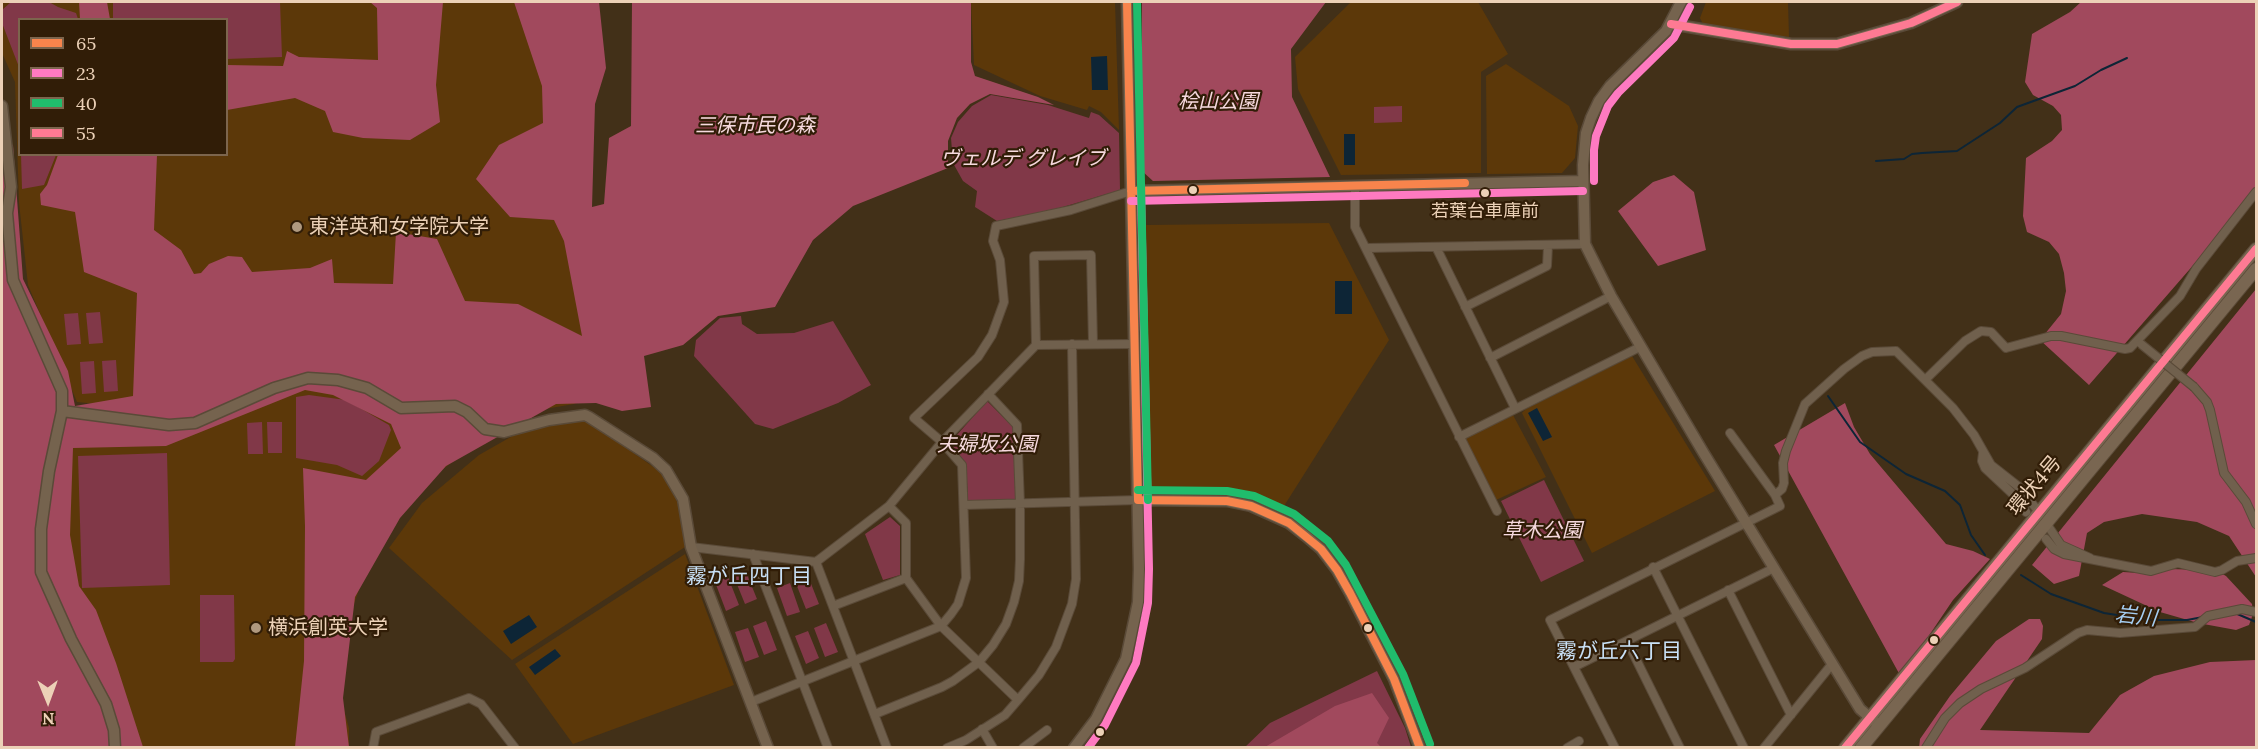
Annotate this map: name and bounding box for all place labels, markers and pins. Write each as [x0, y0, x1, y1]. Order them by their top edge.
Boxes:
unlabelled marker [1187, 184, 1199, 196]
marker: 若葉台車庫前 [1479, 187, 1491, 199]
place label: 若葉台車庫前 [1431, 201, 1539, 223]
place label: 東洋英和女学院大学 [309, 215, 489, 239]
marker: 東洋英和女学院大学 [290, 220, 304, 234]
place label: 横浜創英大学 [268, 616, 388, 640]
marker: 横浜創英大学 [249, 621, 263, 635]
unlabelled marker [1362, 622, 1374, 634]
unlabelled marker [1928, 634, 1940, 646]
unlabelled marker [1094, 726, 1106, 738]

